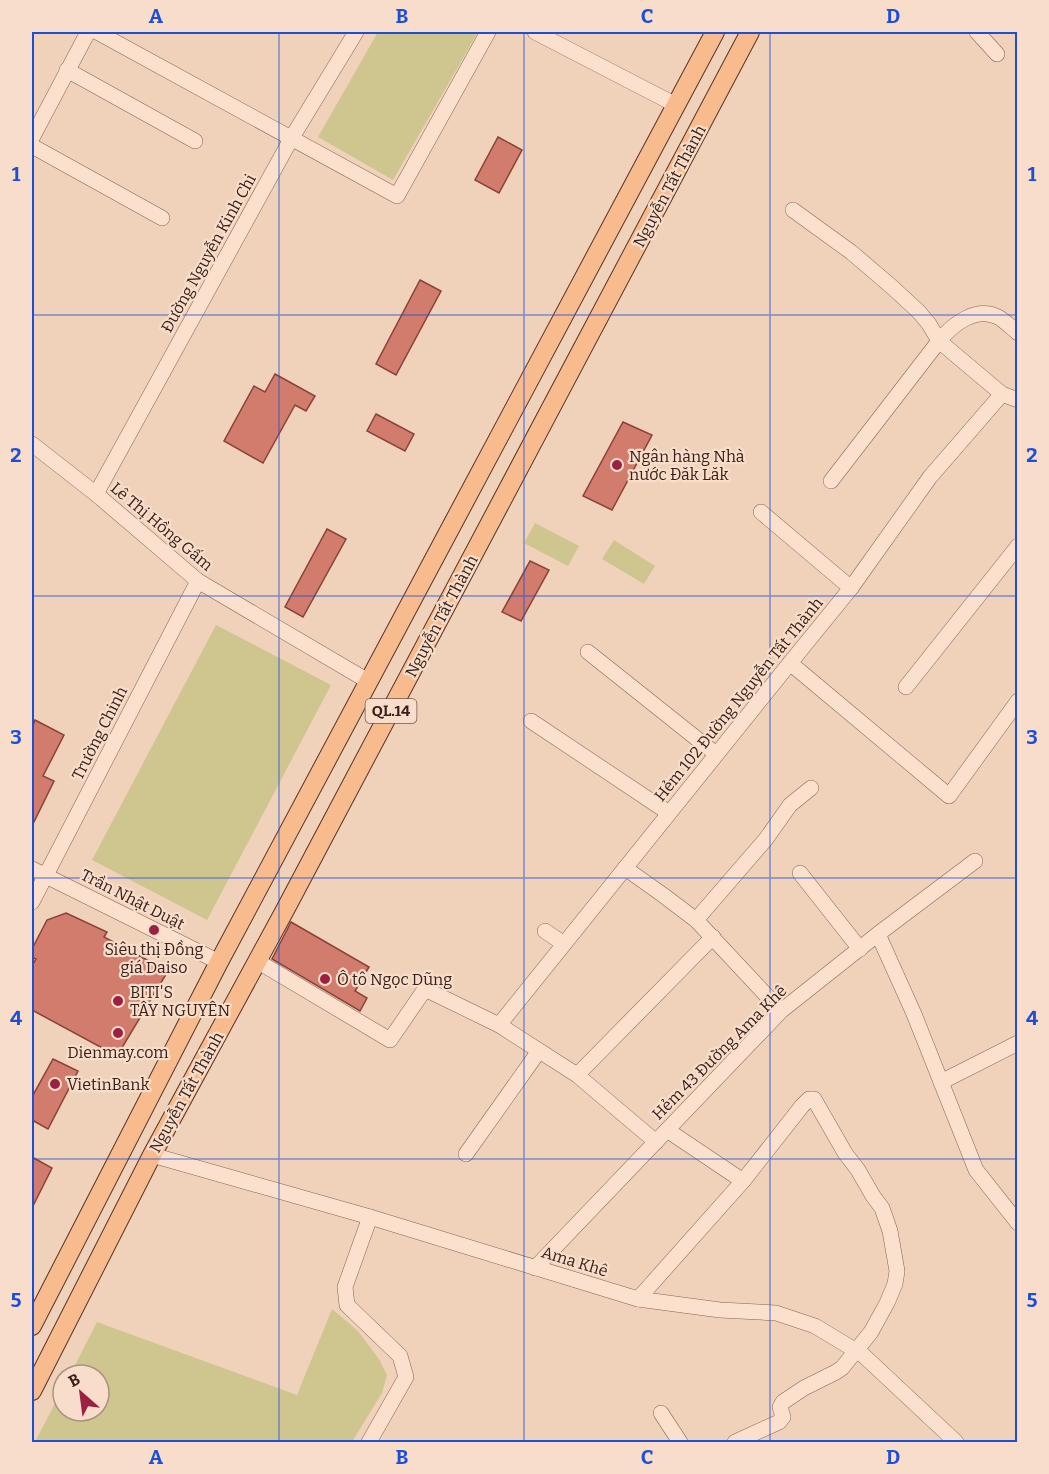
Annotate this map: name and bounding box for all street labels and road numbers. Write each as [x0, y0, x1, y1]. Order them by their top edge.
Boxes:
street label: Nguyễn Tất Thành [628, 122, 710, 250]
street label: Đường Nguyễn Kinh Chi [156, 170, 260, 336]
street label: Lê Thị Hồng Gấm [107, 477, 217, 575]
street label: Nguyễn Tất Thành [400, 552, 482, 680]
street label: Hẻm 102 Đường Nguyễn Tất Thành [649, 593, 827, 805]
street label: Trường Chinh [68, 683, 131, 783]
road number: QL.14 [366, 699, 416, 723]
street label: Trần Nhật Duật [78, 864, 188, 934]
street label: Hẻm 43 Đường Ama Khê [648, 981, 791, 1124]
street label: Nguyễn Tất Thành [144, 1028, 228, 1156]
street label: Ama Khê [539, 1242, 610, 1281]

